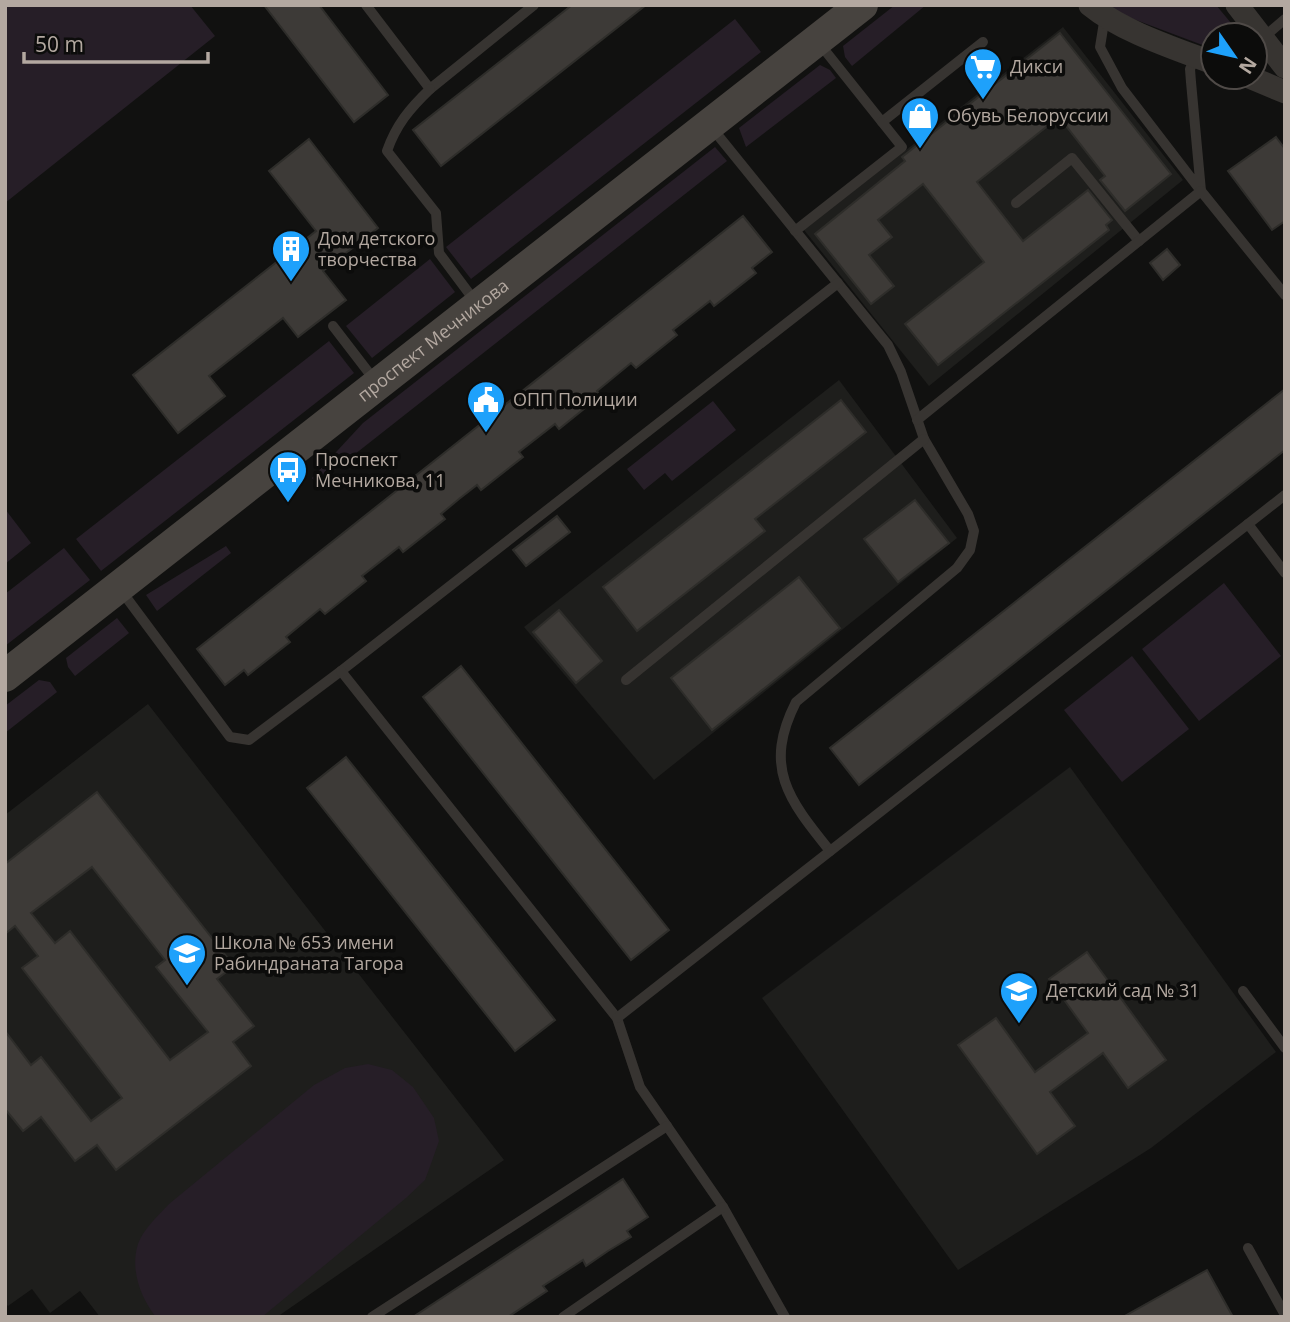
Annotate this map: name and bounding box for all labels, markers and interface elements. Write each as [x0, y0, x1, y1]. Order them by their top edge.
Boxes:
scale bar [24, 21, 208, 65]
north arrow [1199, 21, 1269, 91]
text: 50 m [35, 30, 84, 58]
supermarket icon: Дикси [962, 46, 1004, 101]
text: N [1233, 52, 1263, 79]
place label: Дикси [1010, 54, 1063, 78]
shop icon: Обувь Белоруссии [899, 95, 941, 150]
place label: Обувь Белоруссии [947, 103, 1109, 127]
place label: Дом детского творчества [318, 226, 435, 271]
building icon: Дом детского творчества [270, 228, 312, 283]
street label: проспект Мечникова [352, 273, 513, 407]
public building icon: ОПП Полиции [465, 379, 507, 434]
place label: ОПП Полиции [513, 387, 638, 411]
place label: Проспект Мечникова, 11 [315, 447, 445, 492]
bus stop icon: Проспект Мечникова, 11 [267, 449, 309, 504]
place label: Школа № 653 имени Рабиндраната Тагора [214, 930, 404, 975]
school or university icon: Школа № 653 имени Рабиндраната Тагора [166, 932, 208, 987]
school or university icon: Детский сад № 31 [998, 970, 1040, 1025]
place label: Детский сад № 31 [1046, 978, 1200, 1002]

